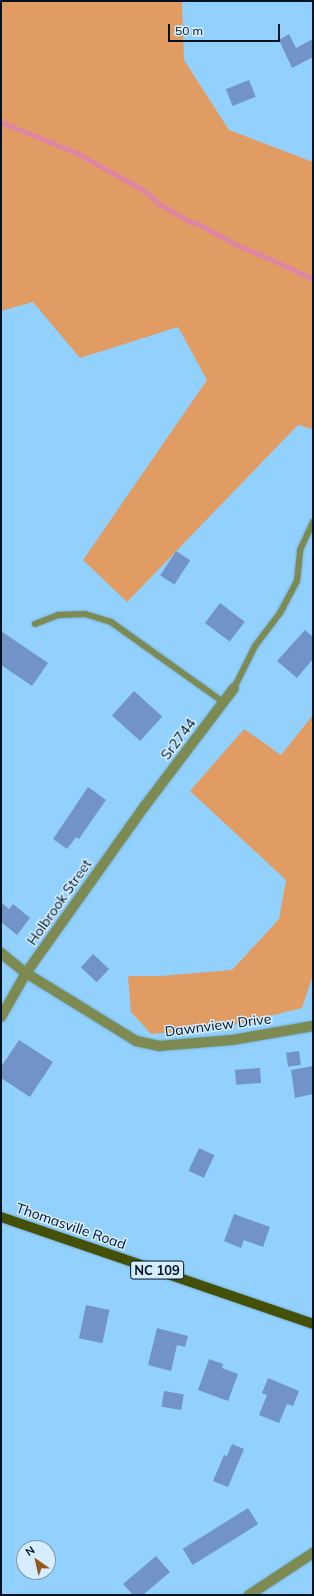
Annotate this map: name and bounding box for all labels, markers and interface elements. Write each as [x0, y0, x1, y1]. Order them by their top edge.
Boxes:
scale bar [170, 16, 282, 42]
text: 50 m [175, 23, 203, 38]
street label: Sr2744 [157, 715, 199, 763]
street label: Holbrook Street [23, 856, 95, 948]
street label: Dawnview Drive [164, 1010, 272, 1040]
street label: Thomasville Road [14, 1199, 128, 1253]
road number: NC 109 [130, 1259, 184, 1281]
north arrow [16, 1540, 56, 1580]
text: N [22, 1543, 37, 1559]

